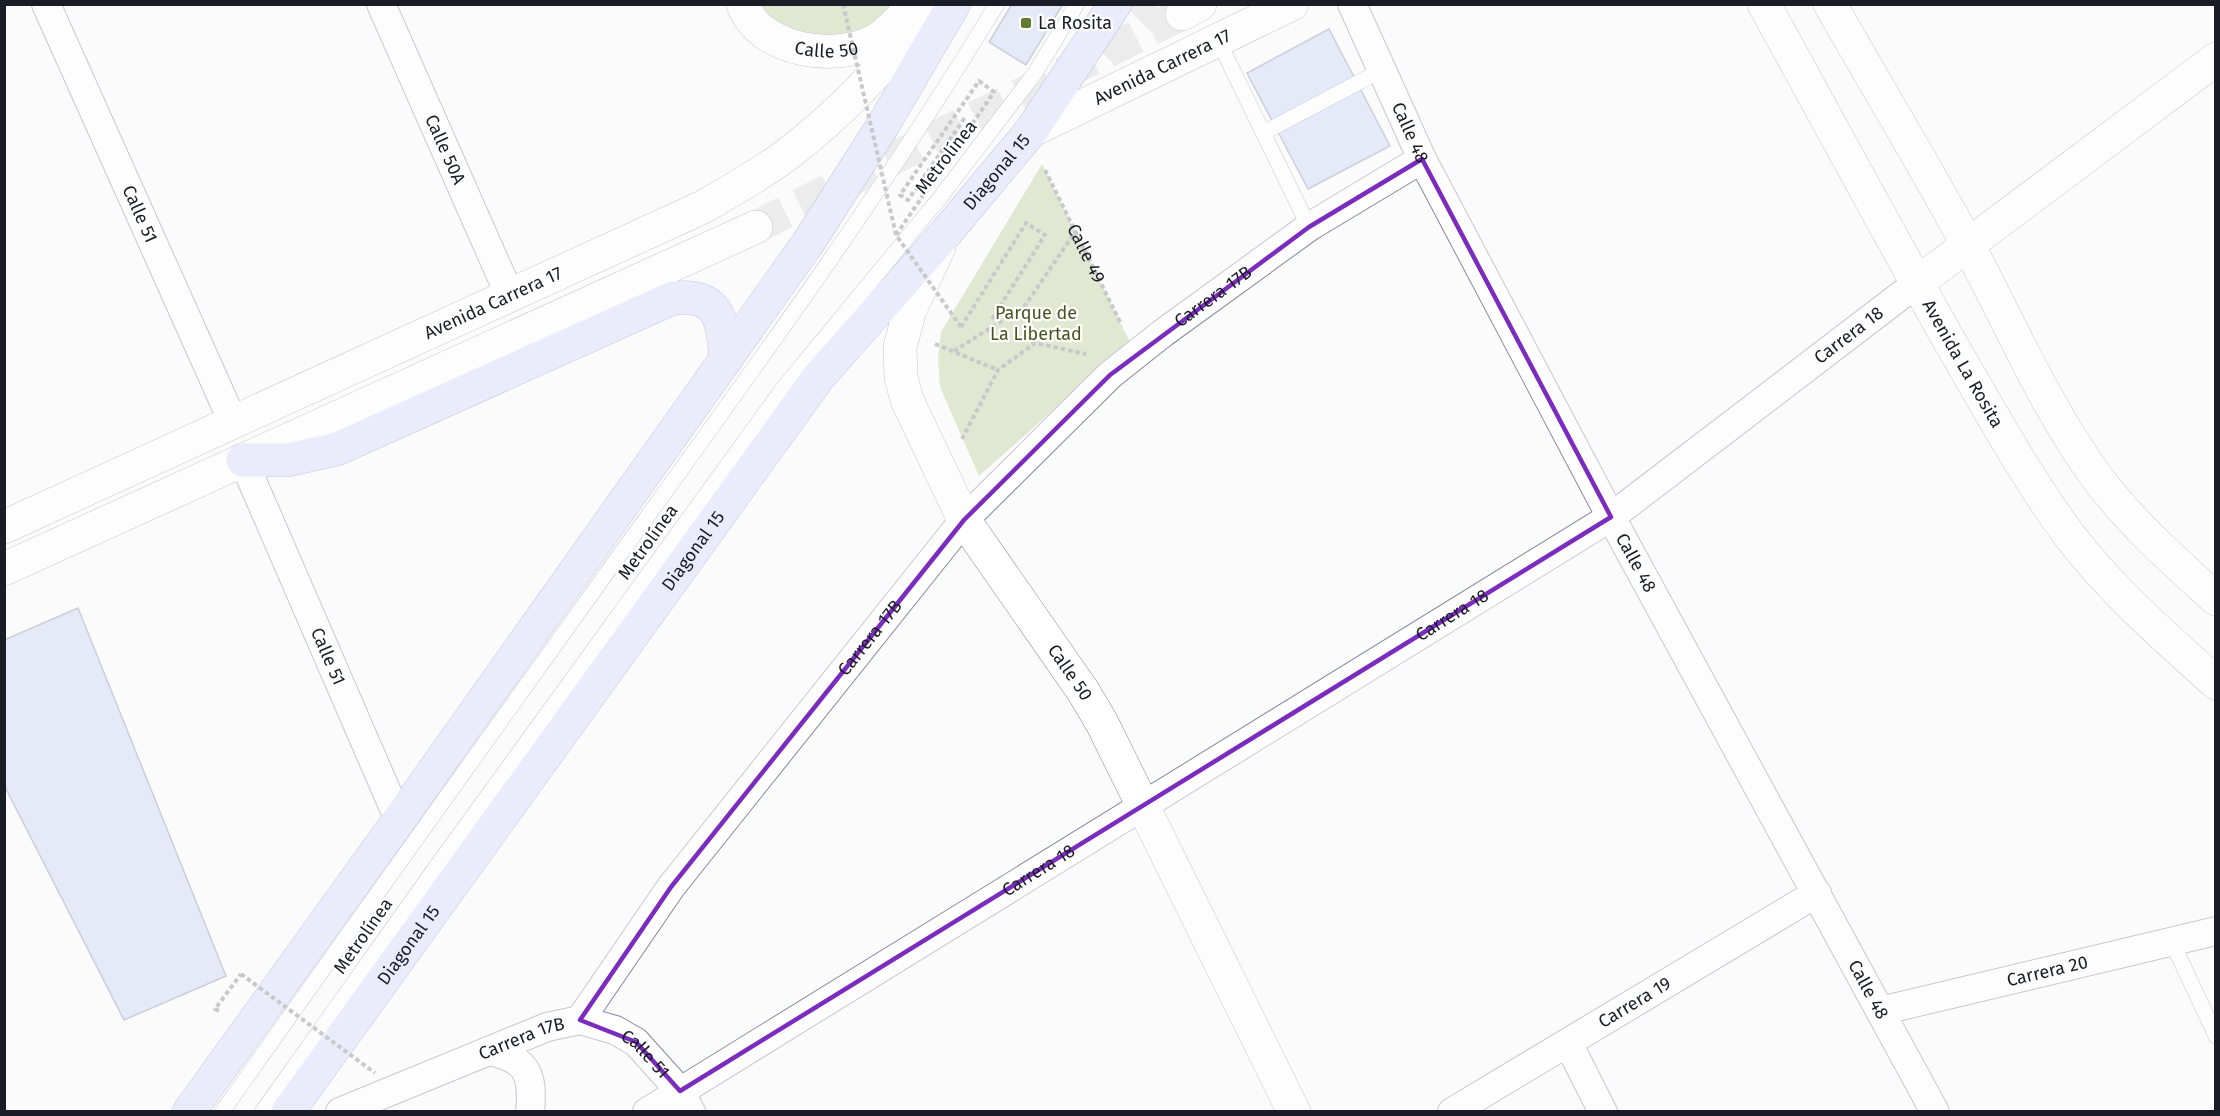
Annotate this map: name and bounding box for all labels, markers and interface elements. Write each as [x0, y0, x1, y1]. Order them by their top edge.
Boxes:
place label: La Rosita [1038, 12, 1112, 34]
marker: La Rosita [1019, 16, 1033, 30]
street label: Avenida Carrera 17 [1090, 25, 1234, 110]
street label: Calle 50 [792, 36, 860, 62]
street label: Calle 48 [1387, 99, 1433, 166]
street label: Calle 50A [420, 111, 471, 188]
street label: Metrolínea [910, 116, 982, 198]
street label: Diagonal 15 [958, 129, 1035, 215]
street label: Calle 51 [118, 182, 162, 246]
street label: Calle 49 [1062, 220, 1110, 287]
street label: Carrera 17B [1170, 261, 1256, 332]
street label: Avenida Carrera 17 [421, 262, 566, 344]
street label: Avenida La Rosita [1918, 296, 2008, 432]
park label: Parque de La Libertad [990, 302, 1082, 345]
street label: Carrera 18 [1810, 302, 1888, 369]
street label: Metrolínea [613, 500, 683, 584]
street label: Diagonal 15 [657, 507, 729, 595]
street label: Calle 48 [1611, 529, 1661, 596]
street label: Carrera 18 [1412, 584, 1493, 646]
street label: Carrera 17B [833, 596, 907, 680]
street label: Calle 51 [306, 624, 350, 688]
street label: Calle 50 [1043, 640, 1097, 705]
street label: Carrera 18 [998, 840, 1079, 901]
street label: Metrolínea [329, 894, 397, 978]
street label: Diagonal 15 [372, 901, 445, 989]
street label: Carrera 20 [2005, 951, 2090, 991]
street label: Calle 48 [1843, 956, 1893, 1023]
street label: Carrera 19 [1594, 972, 1675, 1033]
street label: Carrera 17B [475, 1013, 566, 1065]
street label: Calle 51 [617, 1025, 674, 1083]

